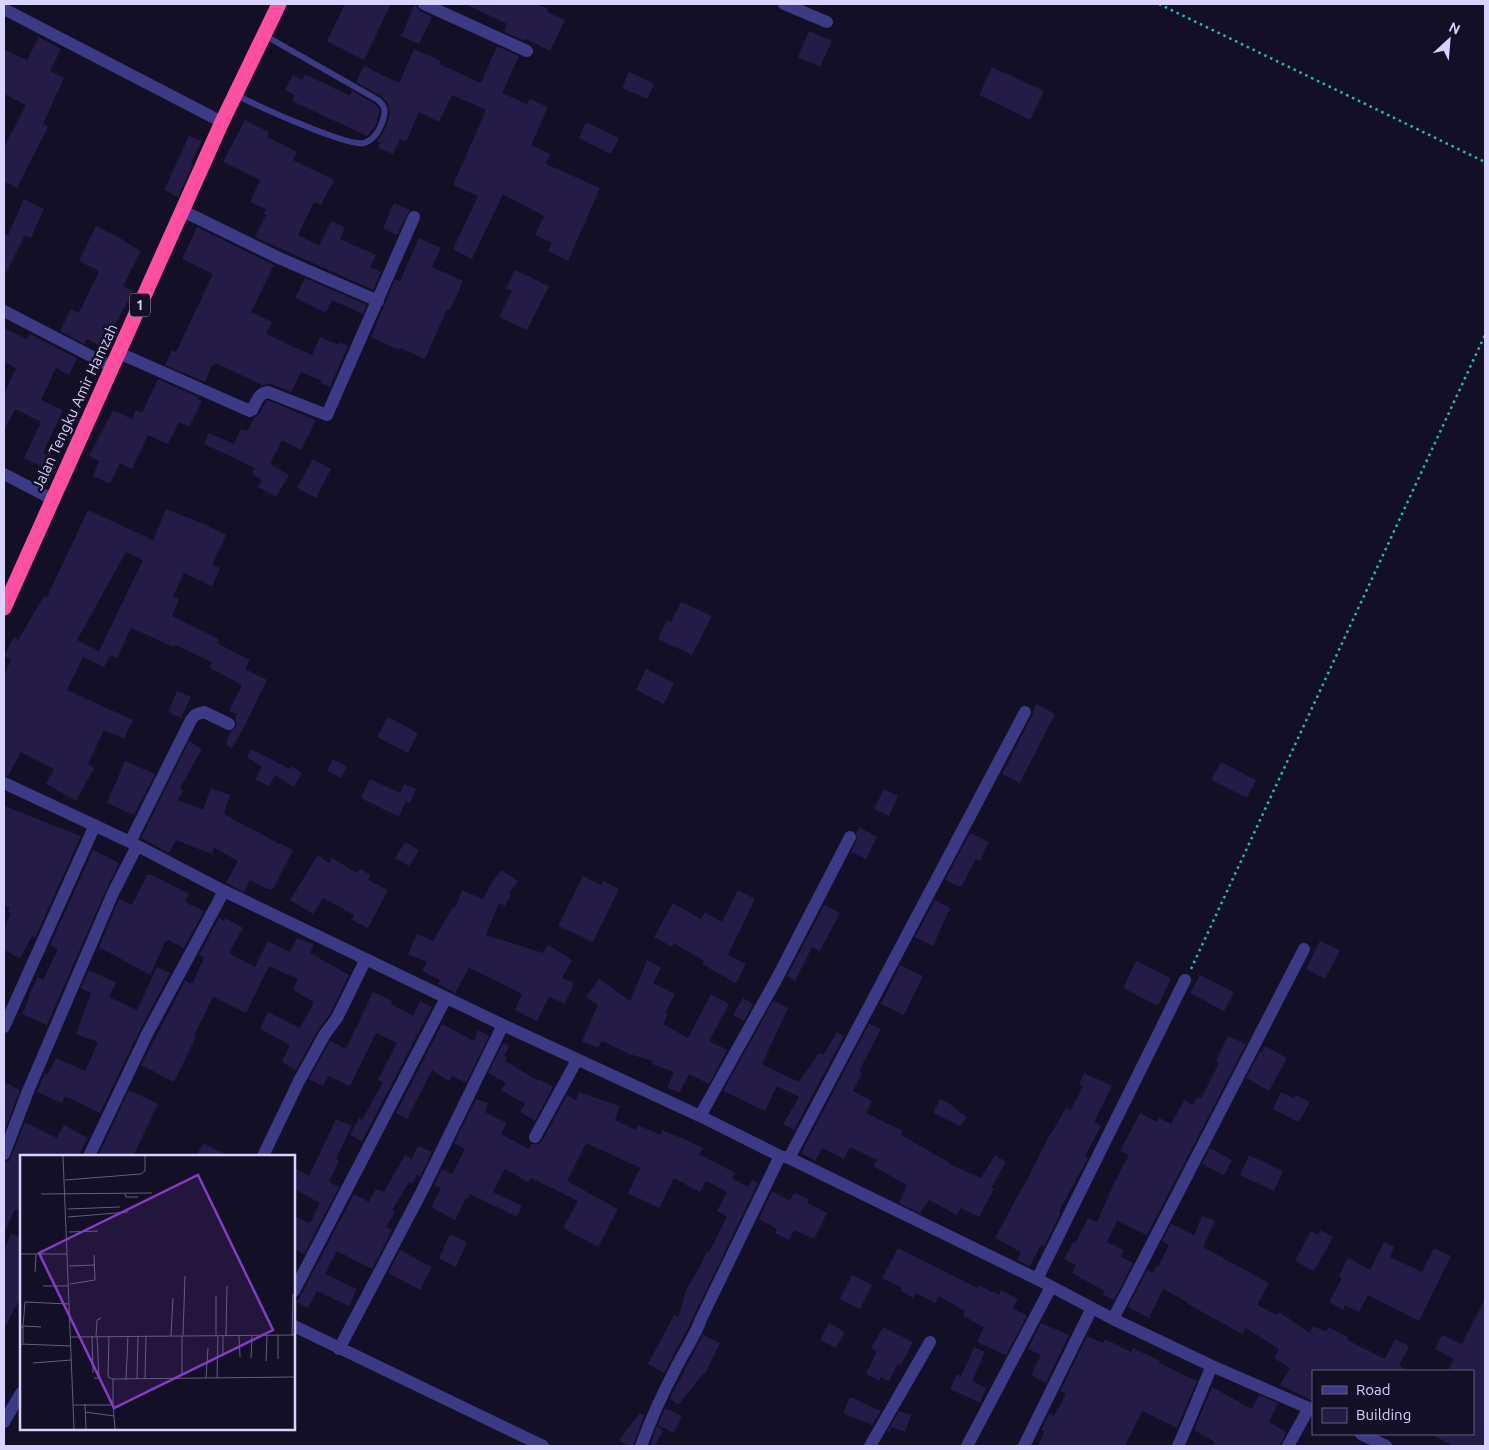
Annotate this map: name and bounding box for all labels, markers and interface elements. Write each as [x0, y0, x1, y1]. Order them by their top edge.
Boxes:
north arrow [1424, 15, 1474, 65]
text: N [1446, 19, 1463, 38]
road number: 1 [130, 294, 150, 316]
street label: Jalan Tengku Amir Hamzah [29, 321, 121, 492]
inset map [20, 1155, 295, 1430]
legend [1312, 1370, 1474, 1435]
text: Road [1356, 1381, 1391, 1398]
text: Building [1356, 1406, 1411, 1423]

